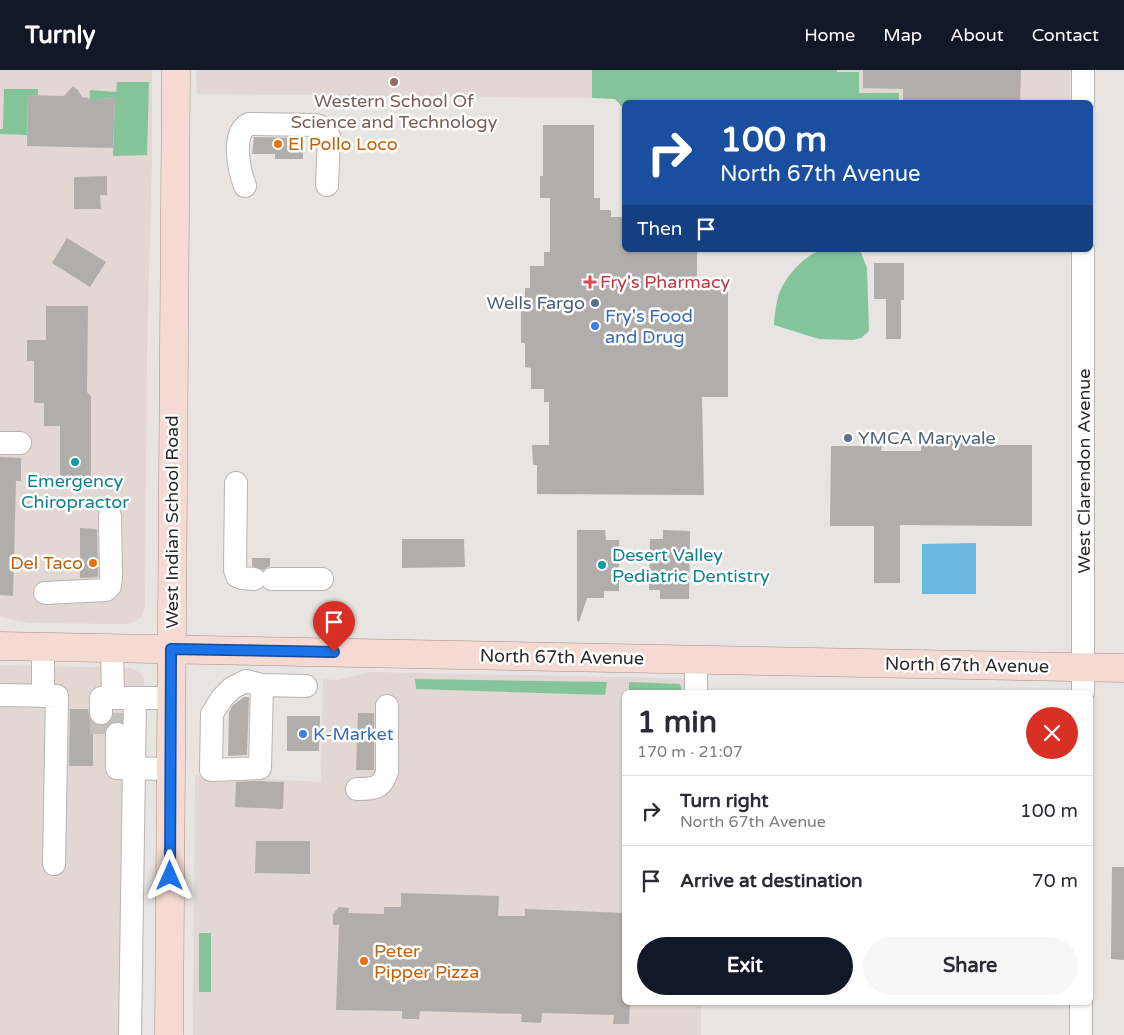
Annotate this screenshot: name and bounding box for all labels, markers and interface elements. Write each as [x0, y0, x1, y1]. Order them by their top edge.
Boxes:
text: Turnly [25, 21, 95, 50]
text: Home [804, 24, 855, 46]
text: Map [883, 24, 922, 46]
text: About [950, 24, 1004, 46]
text: Contact [1032, 24, 1099, 46]
marker: Western School Of Science and Technology [388, 76, 400, 88]
place label: Western School Of Science and Technology [291, 90, 498, 133]
text: 100 m [720, 119, 827, 161]
icon: right [637, 120, 702, 185]
place label: El Pollo Loco [288, 133, 398, 155]
marker: El Pollo Loco [272, 138, 284, 150]
text: North 67th Avenue [720, 161, 921, 187]
icon: arrive [692, 215, 720, 243]
text: Then [637, 218, 682, 240]
place label: Fry's Pharmacy [600, 271, 731, 293]
marker: Fry's Pharmacy [584, 276, 596, 288]
place label: Wells Fargo [487, 292, 585, 314]
marker: Wells Fargo [589, 297, 601, 309]
place label: Fry's Food and Drug [605, 305, 693, 348]
marker: Fry's Food and Drug [589, 320, 601, 332]
street label: West Clarendon Avenue [1073, 369, 1095, 573]
street label: West Indian School Road [161, 415, 183, 629]
place label: YMCA Maryvale [858, 427, 996, 449]
marker: YMCA Maryvale [842, 432, 854, 444]
marker: Emergency Chiropractor [69, 456, 81, 468]
place label: Emergency Chiropractor [21, 470, 129, 513]
place label: Desert Valley Pediatric Dentistry [612, 544, 770, 587]
place label: Del Taco [10, 552, 83, 574]
marker: Del Taco [87, 557, 99, 569]
marker: Desert Valley Pediatric Dentistry [596, 559, 608, 571]
pin [313, 601, 355, 652]
icon: arrive [320, 608, 348, 636]
street label: North 67th Avenue [480, 645, 644, 669]
street label: North 67th Avenue [885, 653, 1049, 677]
text: 1 min [637, 704, 717, 741]
button: close [1026, 707, 1078, 759]
place label: K-Market [313, 723, 394, 745]
marker: K-Market [297, 728, 309, 740]
text: 170 m · 21:07 [637, 742, 743, 762]
text: Turn right [680, 790, 768, 812]
icon: right [637, 797, 665, 825]
text: 100 m [1020, 800, 1078, 822]
text: North 67th Avenue [680, 812, 826, 832]
position arrow [143, 849, 195, 901]
icon: arrive [637, 867, 665, 895]
text: Arrive at destination [680, 870, 863, 892]
text: 70 m [1032, 870, 1078, 892]
button: Exit [637, 937, 853, 995]
button: Share [863, 937, 1078, 995]
place label: Peter Pipper Pizza [374, 940, 479, 983]
marker: Peter Pipper Pizza [358, 955, 370, 967]

